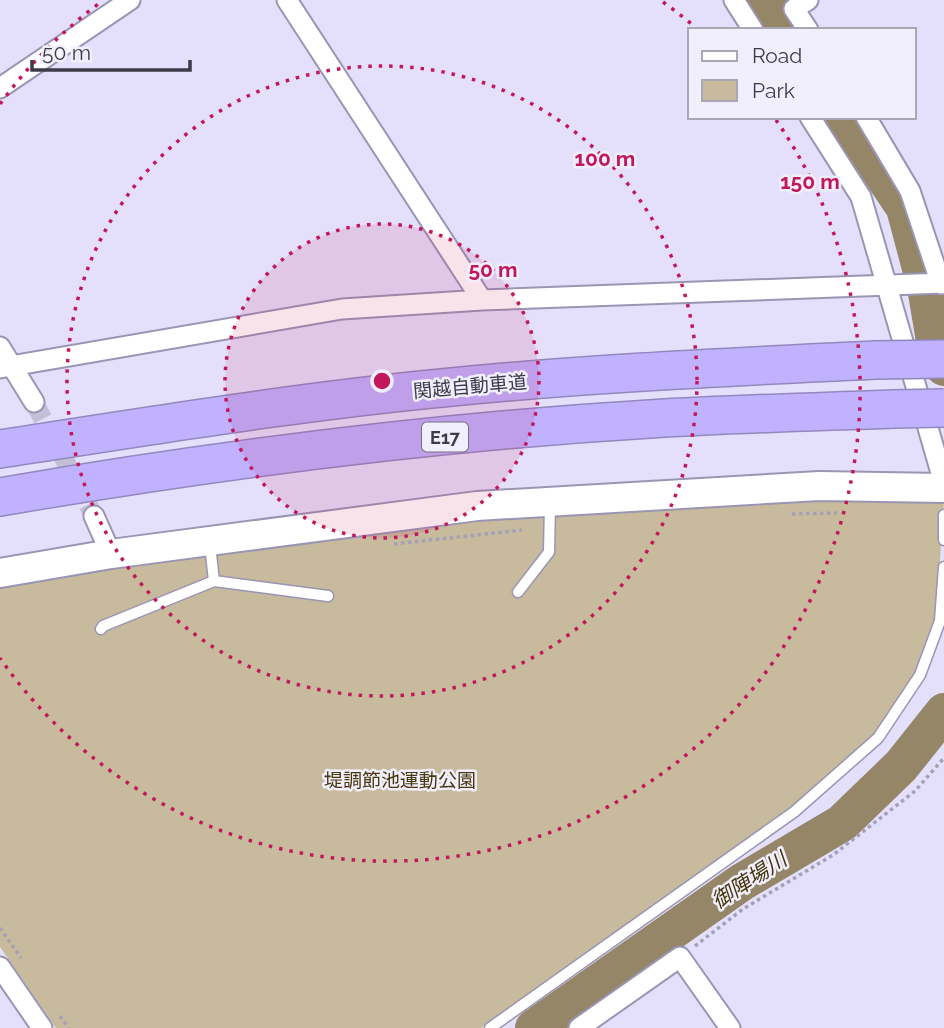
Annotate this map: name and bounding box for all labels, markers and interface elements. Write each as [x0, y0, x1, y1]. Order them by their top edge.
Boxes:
scale bar [32, 28, 189, 72]
legend [688, 28, 916, 119]
text: 50 m [42, 40, 91, 65]
text: Road [752, 43, 802, 68]
text: Park [752, 78, 795, 103]
text: 100 m [575, 146, 635, 171]
text: 150 m [780, 169, 840, 194]
text: 50 m [468, 257, 518, 282]
centre of rings [370, 369, 394, 393]
street label: 関越自動車道 [412, 370, 528, 402]
road number: E17 [422, 422, 468, 452]
park label: 堤調節池運動公園 [324, 769, 476, 791]
water label: 御陣場川 [707, 846, 793, 913]

